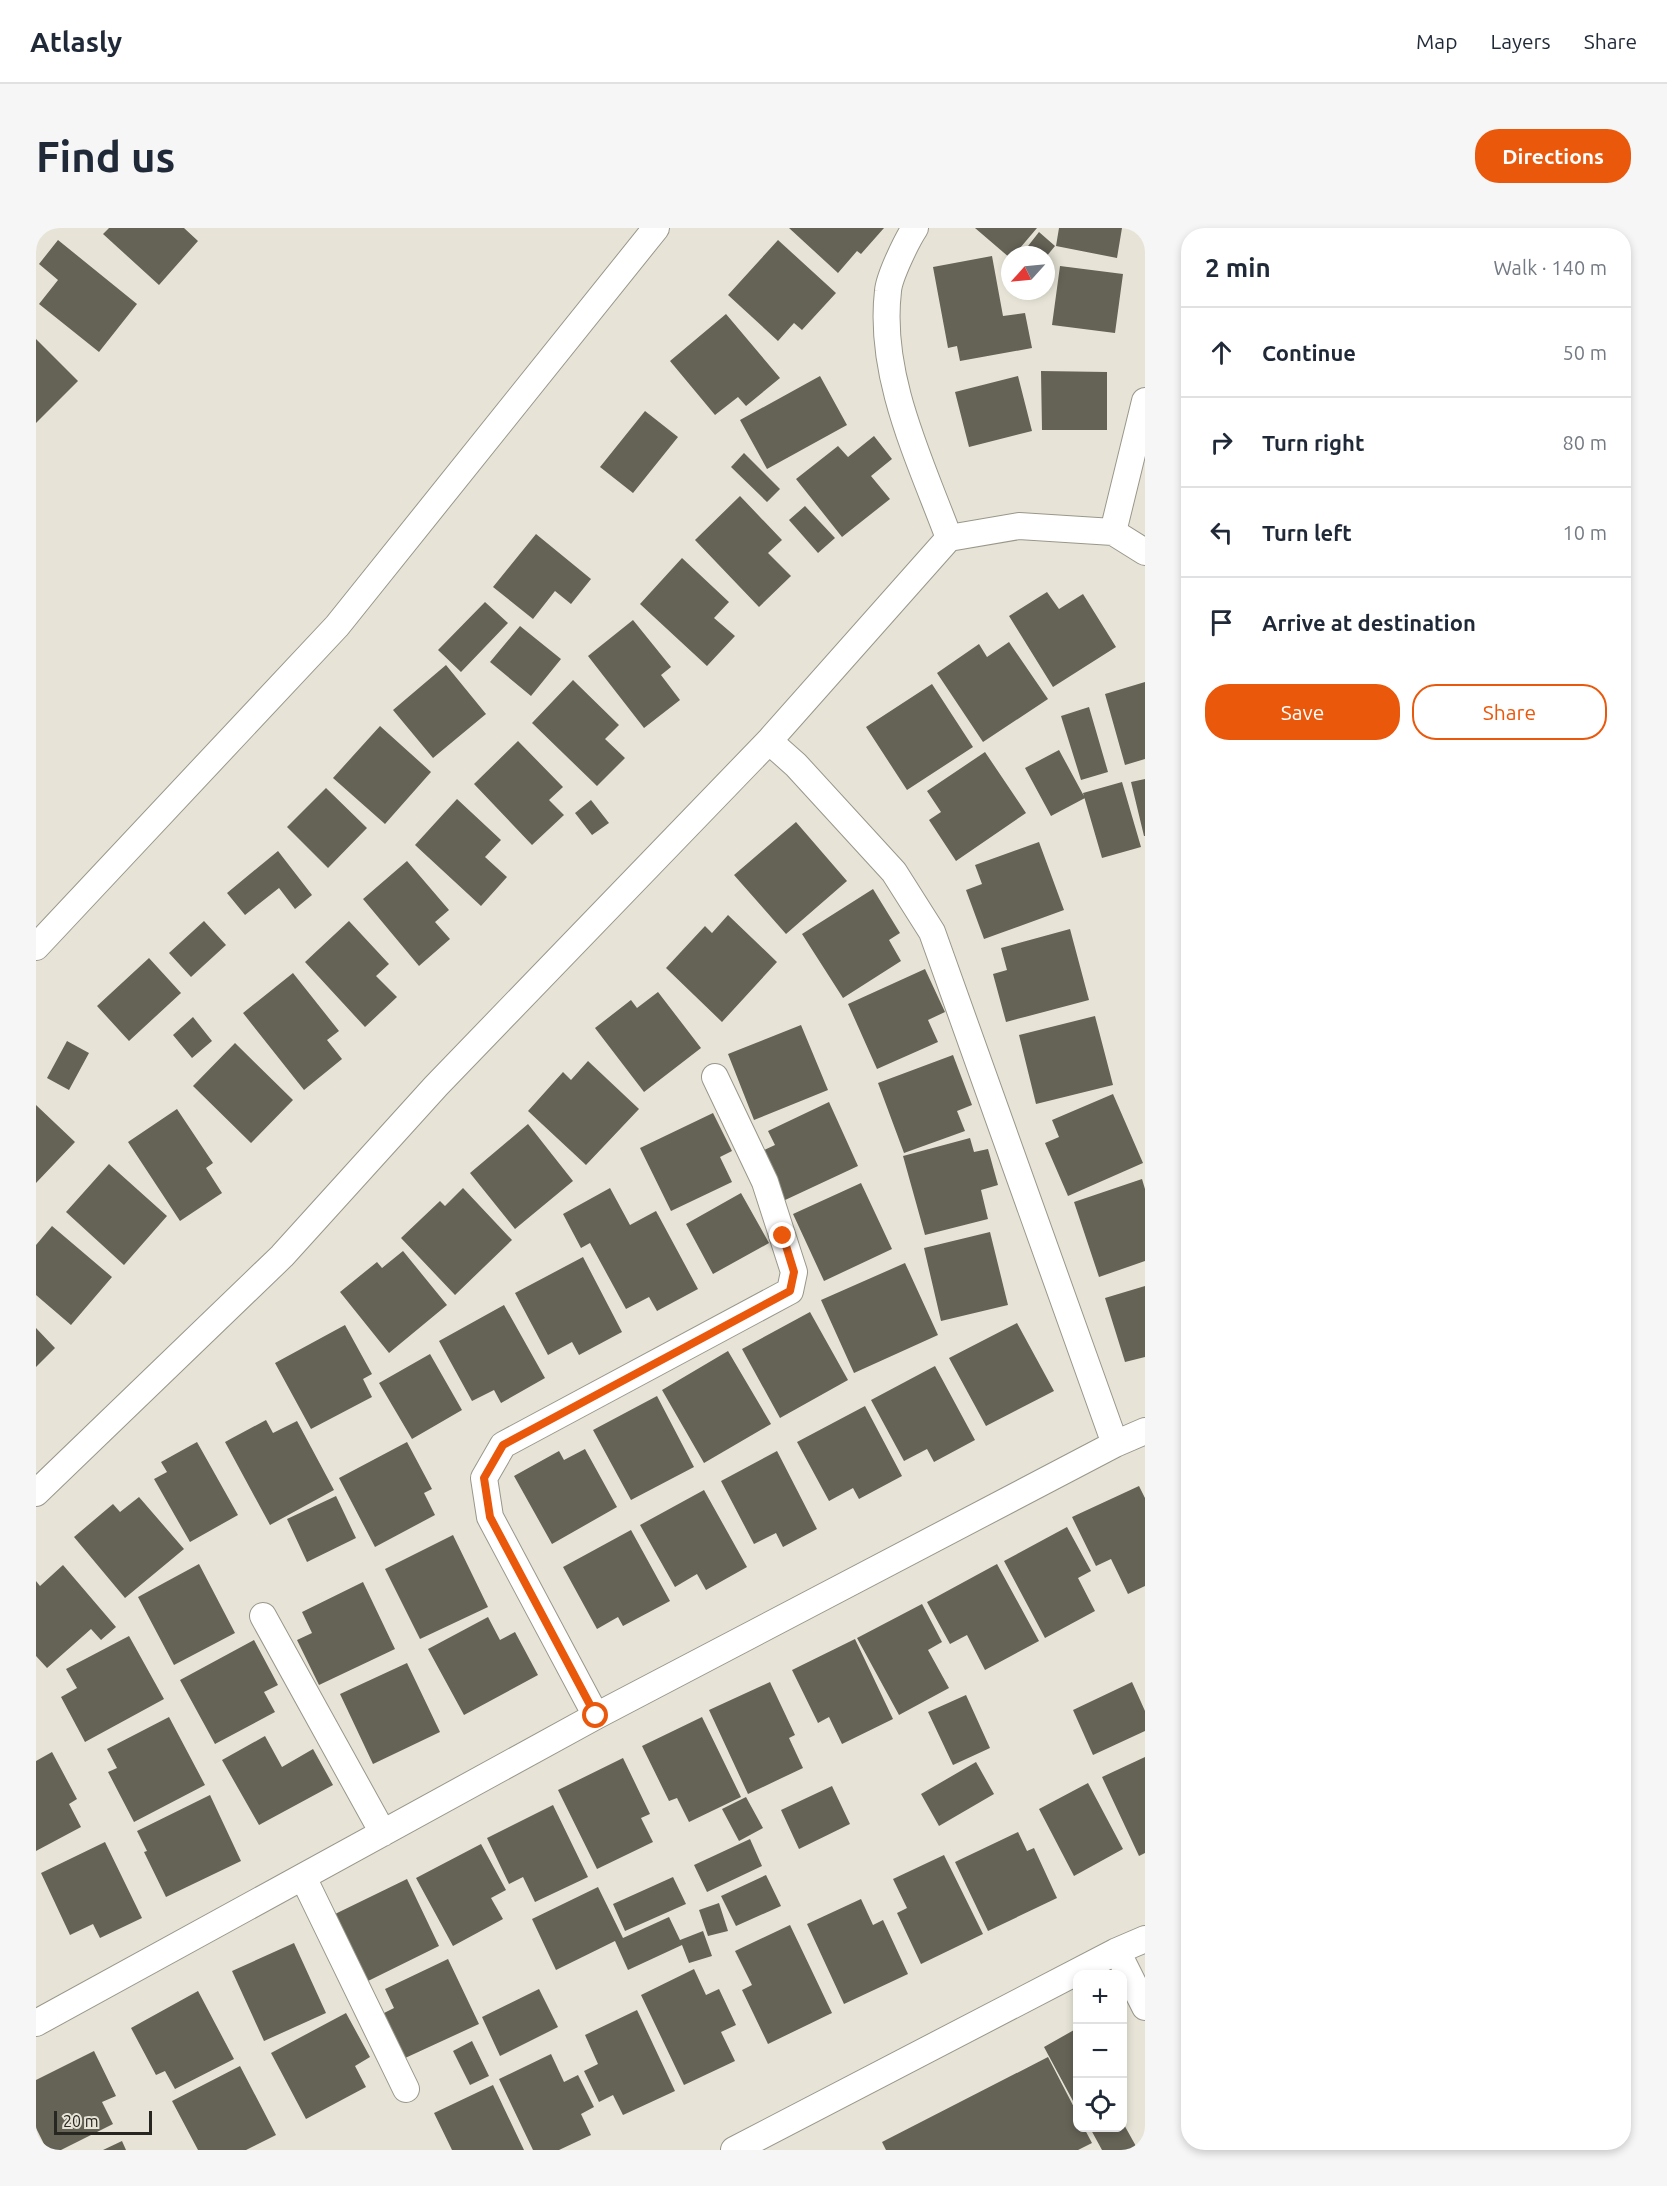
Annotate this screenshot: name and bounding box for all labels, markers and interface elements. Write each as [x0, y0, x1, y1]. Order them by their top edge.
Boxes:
text: Atlasly [30, 26, 122, 57]
text: Map [1416, 29, 1457, 53]
text: Layers [1490, 29, 1551, 53]
text: Share [1584, 29, 1637, 53]
button: Directions [1475, 129, 1631, 183]
text: Find us [36, 133, 175, 180]
north arrow [1001, 246, 1055, 300]
text: 2 min [1205, 253, 1271, 282]
text: Walk · 140 m [1494, 256, 1607, 279]
icon: ahead [1205, 336, 1238, 369]
text: Continue [1262, 340, 1356, 365]
text: 50 m [1563, 341, 1607, 364]
icon: right [1205, 426, 1238, 459]
text: Turn right [1262, 430, 1364, 455]
text: 80 m [1563, 431, 1607, 454]
icon: left [1205, 516, 1238, 549]
text: Turn left [1262, 520, 1352, 545]
text: 10 m [1563, 521, 1607, 544]
icon: arrive [1205, 606, 1238, 639]
text: Arrive at destination [1262, 610, 1476, 635]
button: Save [1205, 684, 1400, 740]
button: Share [1412, 684, 1607, 740]
route end [769, 1222, 795, 1248]
route start [582, 1702, 608, 1728]
map controls [1073, 1970, 1127, 2132]
button: + [1073, 1970, 1127, 2024]
button: − [1073, 2024, 1127, 2078]
button: locate [1073, 2078, 1127, 2132]
scale bar [54, 2108, 152, 2136]
text: 20 m [63, 2112, 99, 2130]

